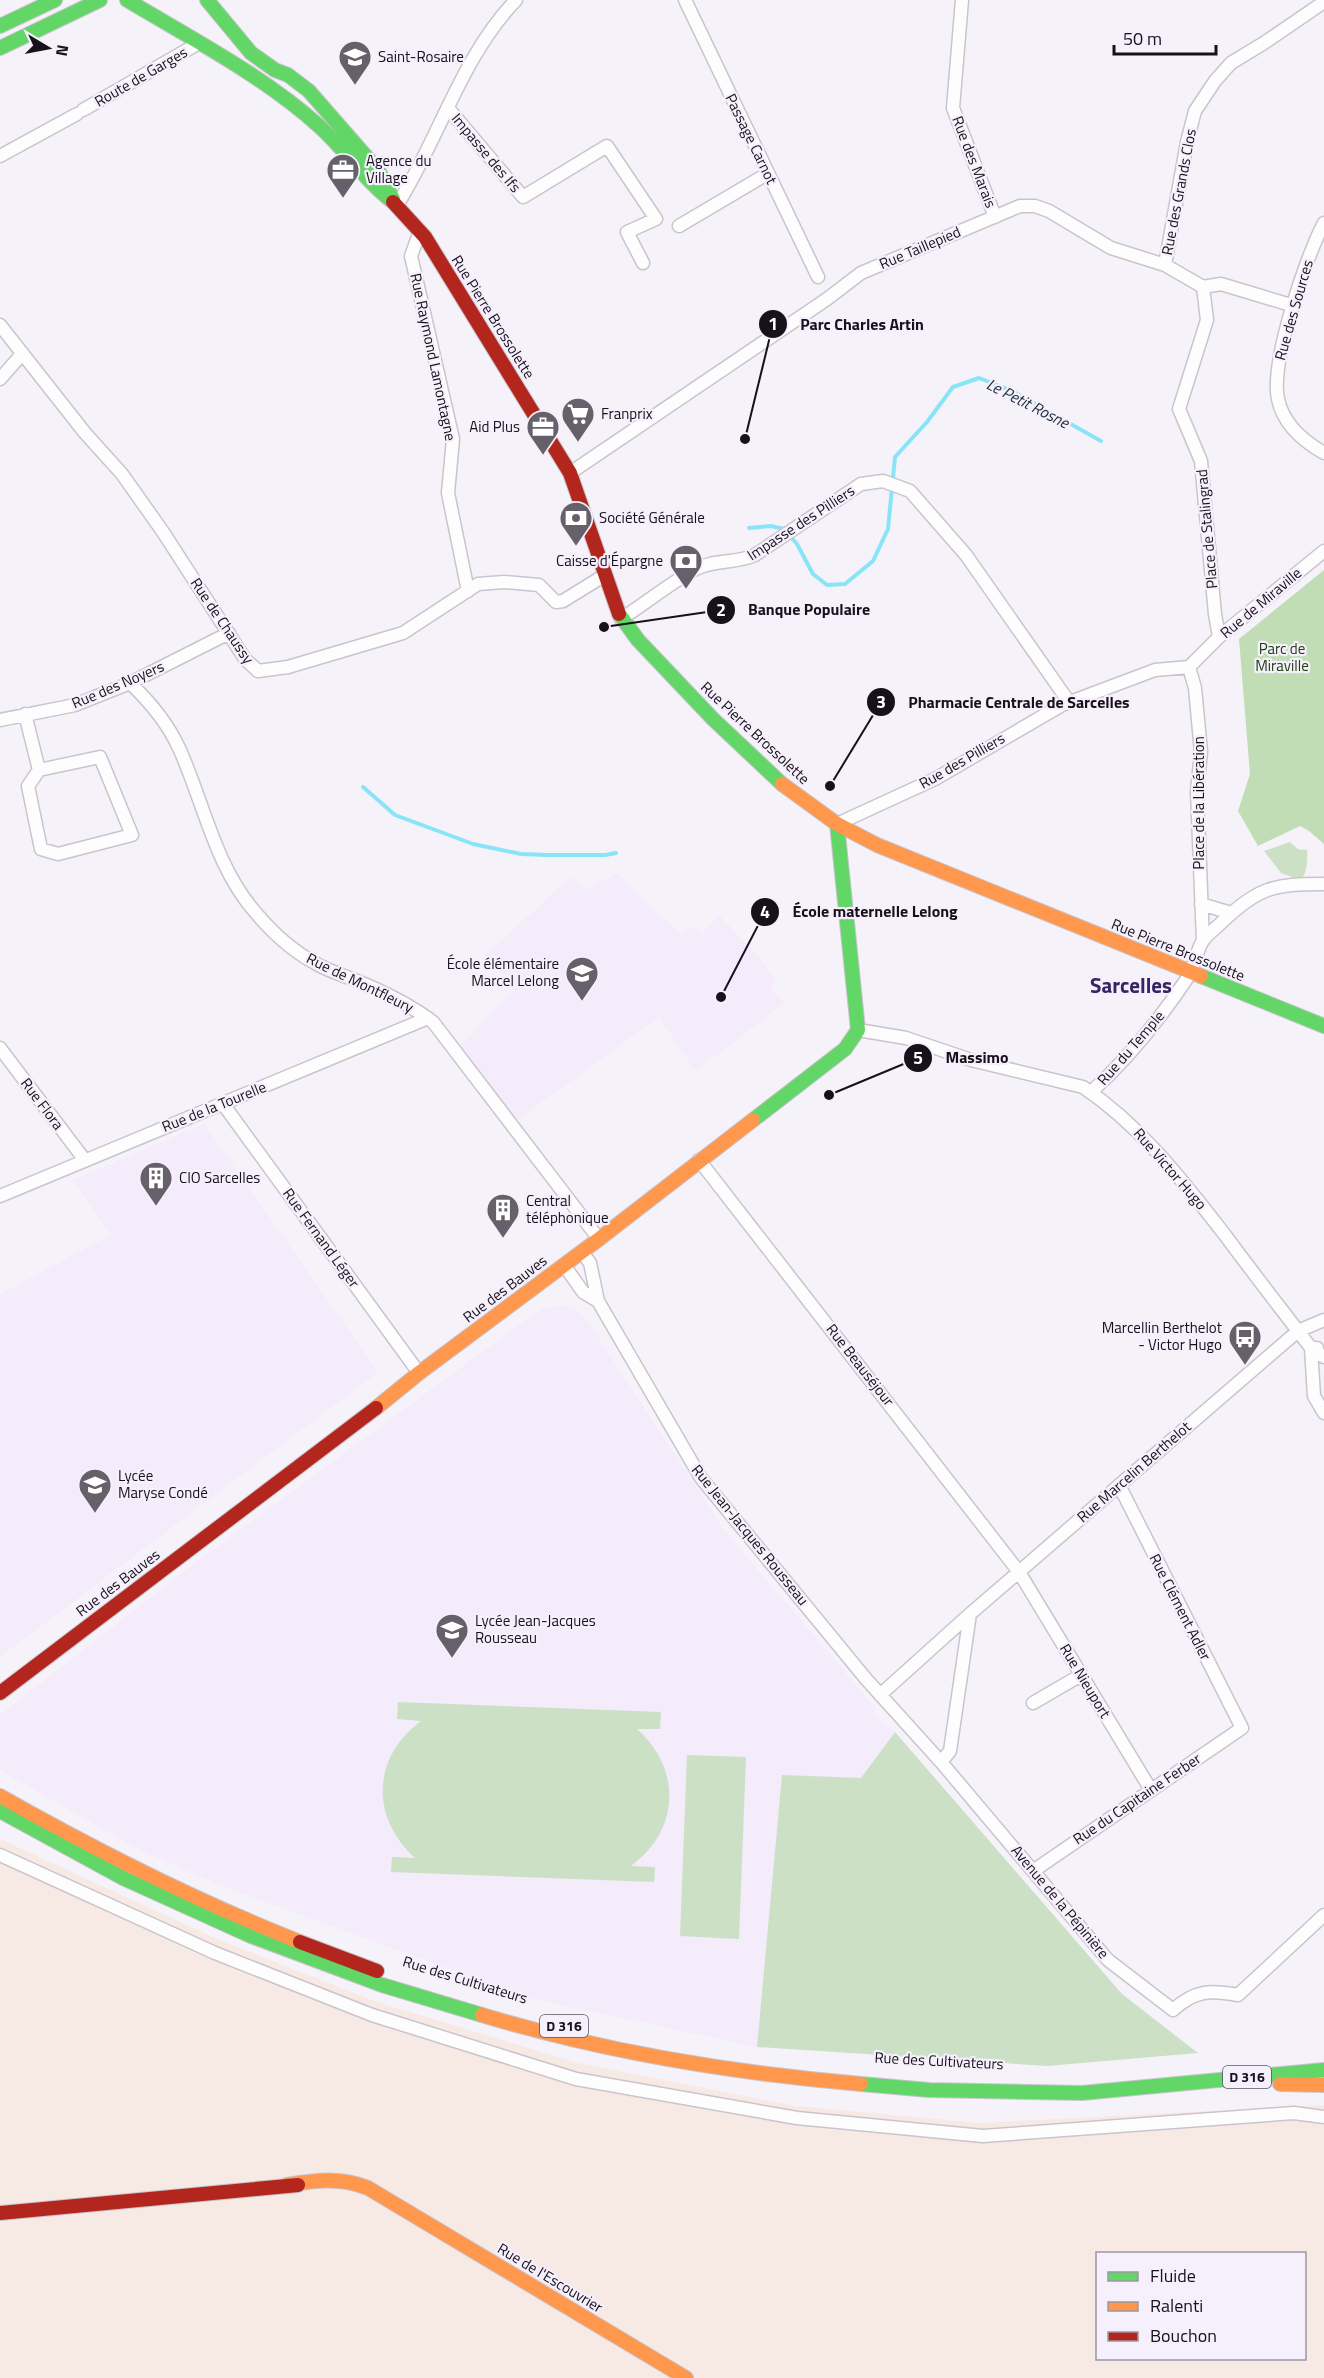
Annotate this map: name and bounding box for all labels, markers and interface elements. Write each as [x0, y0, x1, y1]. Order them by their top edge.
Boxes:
north arrow [18, 18, 78, 78]
scale bar [1114, 18, 1216, 56]
text: 50 m [1123, 25, 1162, 52]
school or university icon: Saint-Rosaire [337, 39, 373, 86]
street label: Route de Garges [90, 41, 192, 113]
text: N [50, 43, 76, 58]
place label: Saint-Rosaire [378, 45, 464, 68]
street label: Passage Carnot [720, 90, 784, 189]
street label: Impasse des Ifs [446, 108, 527, 198]
street label: Rue des Marais [946, 112, 1003, 211]
street label: Rue des Grands Clos [1155, 127, 1202, 257]
place label: Agence du Village [366, 149, 431, 189]
office icon: Agence du Village [325, 152, 361, 199]
street label: Rue Taillepied [875, 220, 964, 275]
street label: Rue Pierre Brossolette [446, 250, 541, 383]
street label: Rue des Sources [1268, 257, 1319, 363]
street label: Rue Raymond Lamontagne [404, 271, 463, 443]
callout: Parc Charles Artin [758, 307, 936, 341]
text: 1 [768, 310, 778, 337]
text: Parc Charles Artin [800, 312, 924, 336]
water label: Le Petit Rosne [983, 372, 1075, 435]
supermarket icon: Franprix [560, 396, 596, 443]
place label: Franprix [601, 402, 653, 425]
office icon: Aid Plus [525, 409, 561, 456]
place label: Aid Plus [469, 415, 520, 438]
street label: Place de Stalingrad [1190, 468, 1223, 590]
street label: Impasse des Pilliers [742, 479, 859, 566]
bank icon: Société Générale [558, 500, 594, 547]
place label: Société Générale [599, 506, 705, 529]
bank icon: Caisse d'Épargne [668, 543, 704, 590]
place label: Caisse d'Épargne [556, 549, 663, 572]
street label: Rue de Miraville [1215, 562, 1307, 644]
street label: Rue de Chaussy [185, 573, 260, 668]
callout: Banque Populaire [706, 593, 883, 627]
text: 2 [716, 596, 726, 623]
text: Banque Populaire [748, 597, 870, 621]
park label: Parc de Miraville [1255, 637, 1309, 677]
street label: Rue des Noyers [68, 655, 168, 714]
street label: Rue Pierre Brossolette [696, 676, 815, 789]
callout: Pharmacie Centrale de Sarcelles [866, 685, 1142, 719]
text: 3 [876, 688, 886, 715]
text: Pharmacie Centrale de Sarcelles [908, 690, 1130, 714]
street label: Rue des Pilliers [914, 727, 1009, 795]
street label: Place de la Libération [1187, 736, 1210, 870]
callout: École maternelle Lelong [750, 895, 969, 929]
text: 4 [760, 898, 770, 925]
text: École maternelle Lelong [792, 899, 958, 923]
street label: Rue Pierre Brossolette [1108, 912, 1248, 987]
street label: Rue de Montfleury [303, 947, 418, 1019]
place label: École élémentaire Marcel Lelong [447, 952, 559, 992]
school or university icon: École élémentaire Marcel Lelong [564, 955, 600, 1002]
district label: Sarcelles [1090, 969, 1172, 1001]
street label: Rue du Temple [1091, 1005, 1170, 1090]
callout: Massimo [903, 1041, 1020, 1075]
text: 5 [913, 1044, 923, 1071]
text: Massimo [945, 1045, 1009, 1069]
street label: Rue Flora [15, 1073, 70, 1135]
street label: Rue de la Tourelle [158, 1075, 269, 1138]
street label: Rue Victor Hugo [1128, 1123, 1213, 1215]
building icon: CIO Sarcelles [138, 1160, 174, 1207]
place label: CIO Sarcelles [179, 1166, 260, 1189]
street label: Rue Fernand Léger [277, 1183, 366, 1292]
place label: Central téléphonique [526, 1189, 609, 1229]
building icon: Central téléphonique [485, 1192, 521, 1239]
street label: Rue des Bauves [458, 1249, 552, 1328]
place label: Marcellin Berthelot - Victor Hugo [1102, 1316, 1223, 1356]
street label: Rue Beauséjour [821, 1319, 900, 1411]
bus stop icon: Marcellin Berthelot - Victor Hugo [1227, 1319, 1263, 1366]
street label: Rue Marcelin Berthelot [1071, 1415, 1196, 1528]
street label: Rue Jean-Jacques Rousseau [686, 1459, 815, 1610]
place label: Lycée Maryse Condé [118, 1464, 208, 1504]
school or university icon: Lycée Maryse Condé [77, 1467, 113, 1514]
street label: Rue des Bauves [71, 1543, 165, 1622]
street label: Rue Clément Adler [1144, 1549, 1217, 1664]
place label: Lycée Jean-Jacques Rousseau [475, 1609, 596, 1649]
school or university icon: Lycée Jean-Jacques Rousseau [434, 1612, 470, 1659]
street label: Rue Nieuport [1054, 1639, 1117, 1723]
street label: Rue du Capitaine Ferber [1068, 1747, 1205, 1850]
street label: Avenue de la Pépinière [1006, 1840, 1115, 1964]
street label: Rue des Cultivateurs [400, 1950, 530, 2009]
road number: D 316 [540, 2015, 588, 2037]
street label: Rue des Cultivateurs [874, 2046, 1004, 2075]
road number: D 316 [1223, 2066, 1271, 2088]
street label: Rue de l'Escouvrier [493, 2237, 607, 2318]
legend [1096, 2252, 1306, 2360]
text: Fluide [1150, 2262, 1196, 2289]
text: Ralenti [1150, 2292, 1203, 2319]
text: Bouchon [1150, 2322, 1217, 2349]

